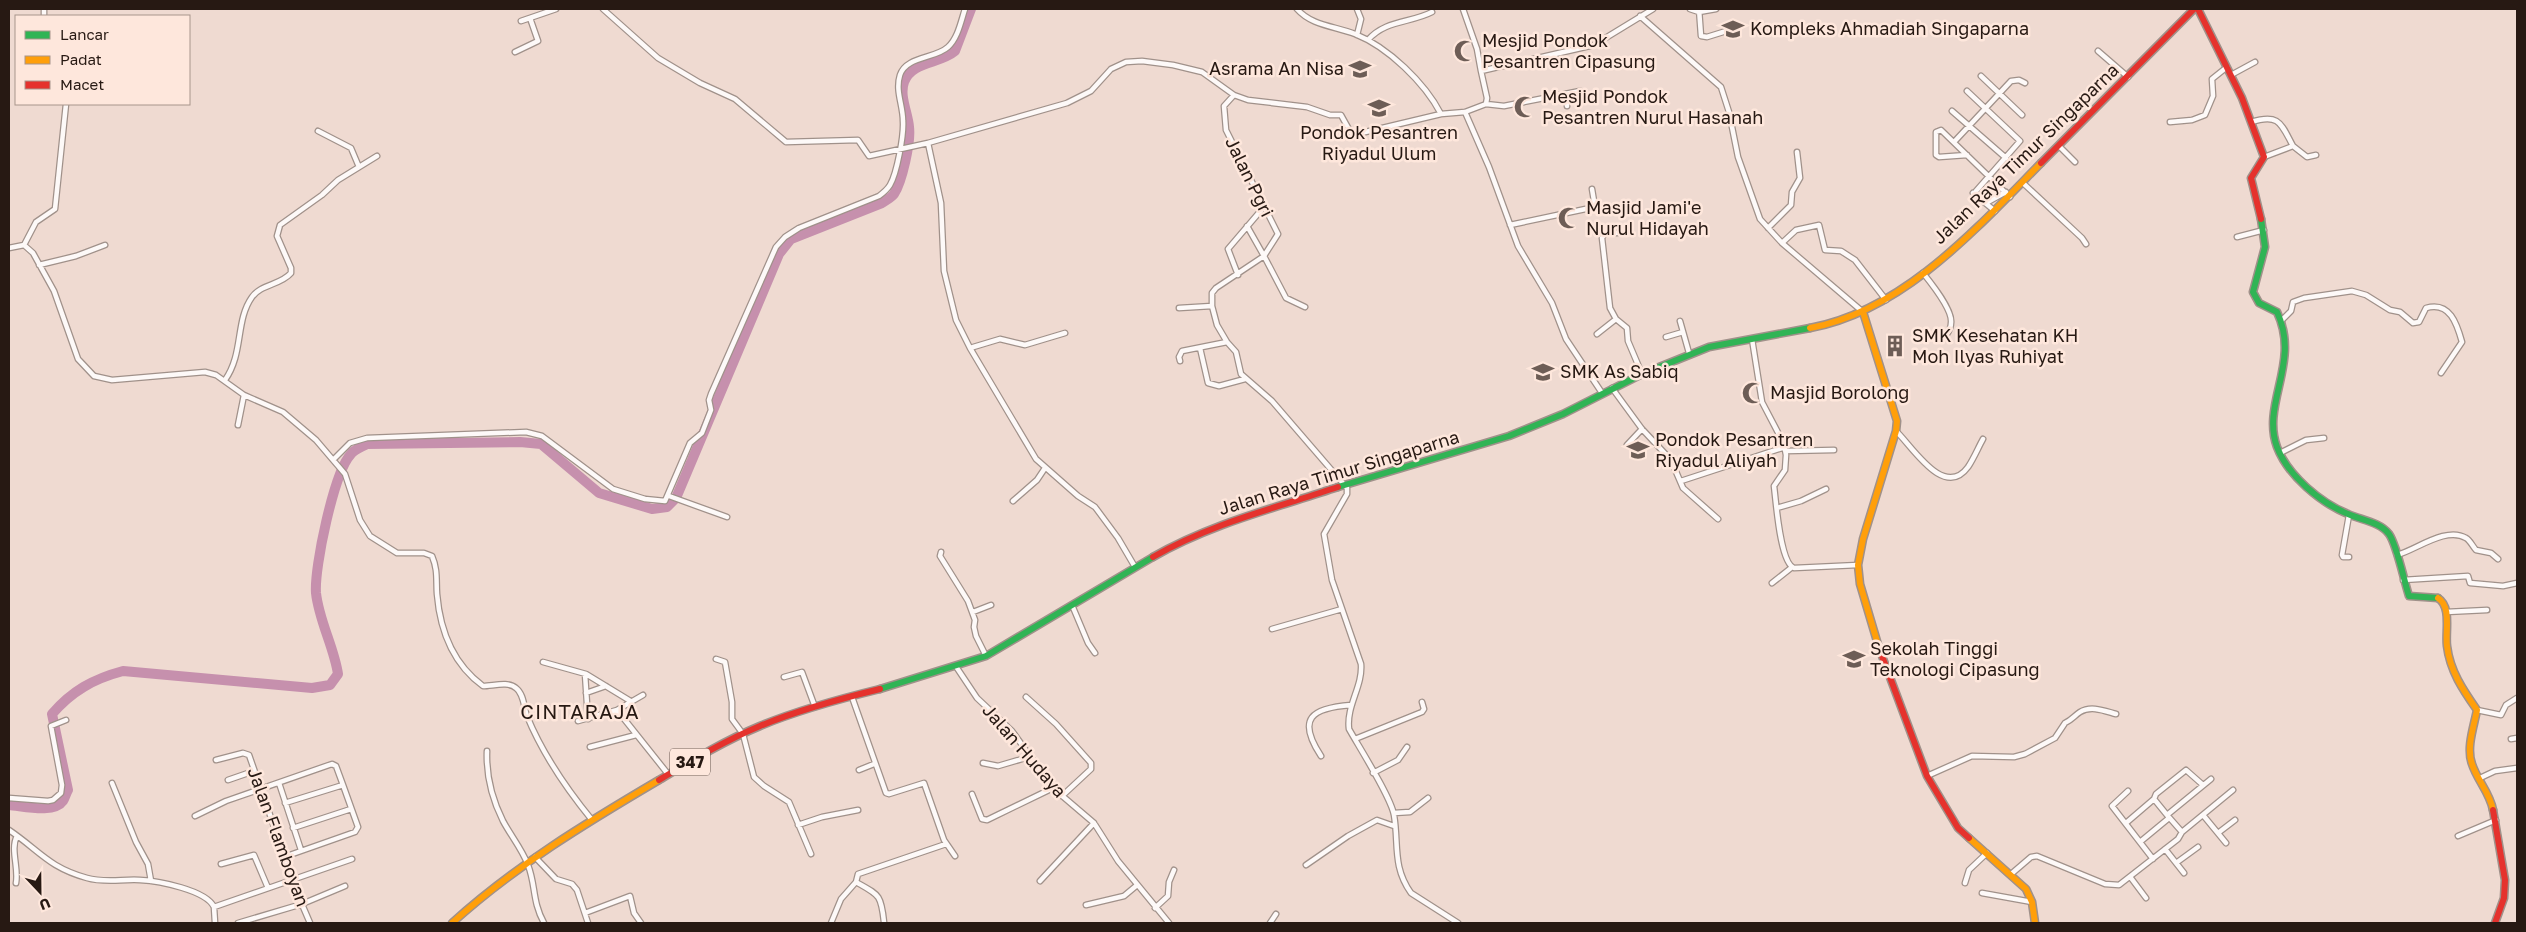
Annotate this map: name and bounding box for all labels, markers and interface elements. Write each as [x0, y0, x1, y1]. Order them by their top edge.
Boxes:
legend [15, 15, 190, 105]
school or university icon: Kompleks Ahmadiah Singaparna [1720, 16, 1746, 42]
place label: Kompleks Ahmadiah Singaparna [1750, 17, 2029, 39]
text: Lancar [60, 25, 109, 43]
place label: Mesjid Pondok Pesantren Cipasung [1482, 29, 1656, 72]
mosque icon: Mesjid Pondok Pesantren Cipasung [1452, 38, 1478, 64]
text: Padat [60, 50, 102, 68]
school or university icon: Asrama An Nisa [1347, 56, 1373, 82]
place label: Asrama An Nisa [1209, 57, 1344, 79]
street label: Jalan Raya Timur Singaparna [1928, 58, 2123, 248]
text: Macet [60, 75, 104, 93]
place label: Mesjid Pondok Pesantren Nurul Hasanah [1542, 85, 1763, 128]
mosque icon: Mesjid Pondok Pesantren Nurul Hasanah [1512, 94, 1538, 120]
school or university icon: Pondok Pesantren Riyadul Ulum [1366, 95, 1392, 121]
place label: Pondok Pesantren Riyadul Ulum [1300, 121, 1458, 164]
street label: Jalan Pgri [1221, 133, 1279, 220]
place label: Masjid Jami'e Nurul Hidayah [1586, 196, 1709, 239]
mosque icon: Masjid Jami'e Nurul Hidayah [1556, 205, 1582, 231]
place label: SMK Kesehatan KH Moh Ilyas Ruhiyat [1912, 324, 2079, 367]
building icon: SMK Kesehatan KH Moh Ilyas Ruhiyat [1882, 333, 1908, 359]
school or university icon: SMK As Sabiq [1530, 359, 1556, 385]
place label: SMK As Sabiq [1560, 360, 1679, 382]
mosque icon: Masjid Borolong [1740, 380, 1766, 406]
place label: Masjid Borolong [1770, 381, 1909, 403]
street label: Jalan Raya Timur Singaparna [1216, 425, 1462, 519]
place label: Pondok Pesantren Riyadul Aliyah [1655, 428, 1813, 471]
school or university icon: Pondok Pesantren Riyadul Aliyah [1625, 437, 1651, 463]
place label: Sekolah Tinggi Teknologi Cipasung [1870, 637, 2040, 680]
school or university icon: Sekolah Tinggi Teknologi Cipasung [1841, 646, 1867, 672]
district label: CINTARAJA [520, 699, 640, 723]
street label: Jalan Hudaya [978, 699, 1071, 802]
road number: 347 [670, 749, 710, 776]
street label: Jalan Flamboyan [244, 764, 314, 909]
north arrow [15, 867, 65, 917]
text: U [37, 895, 53, 914]

